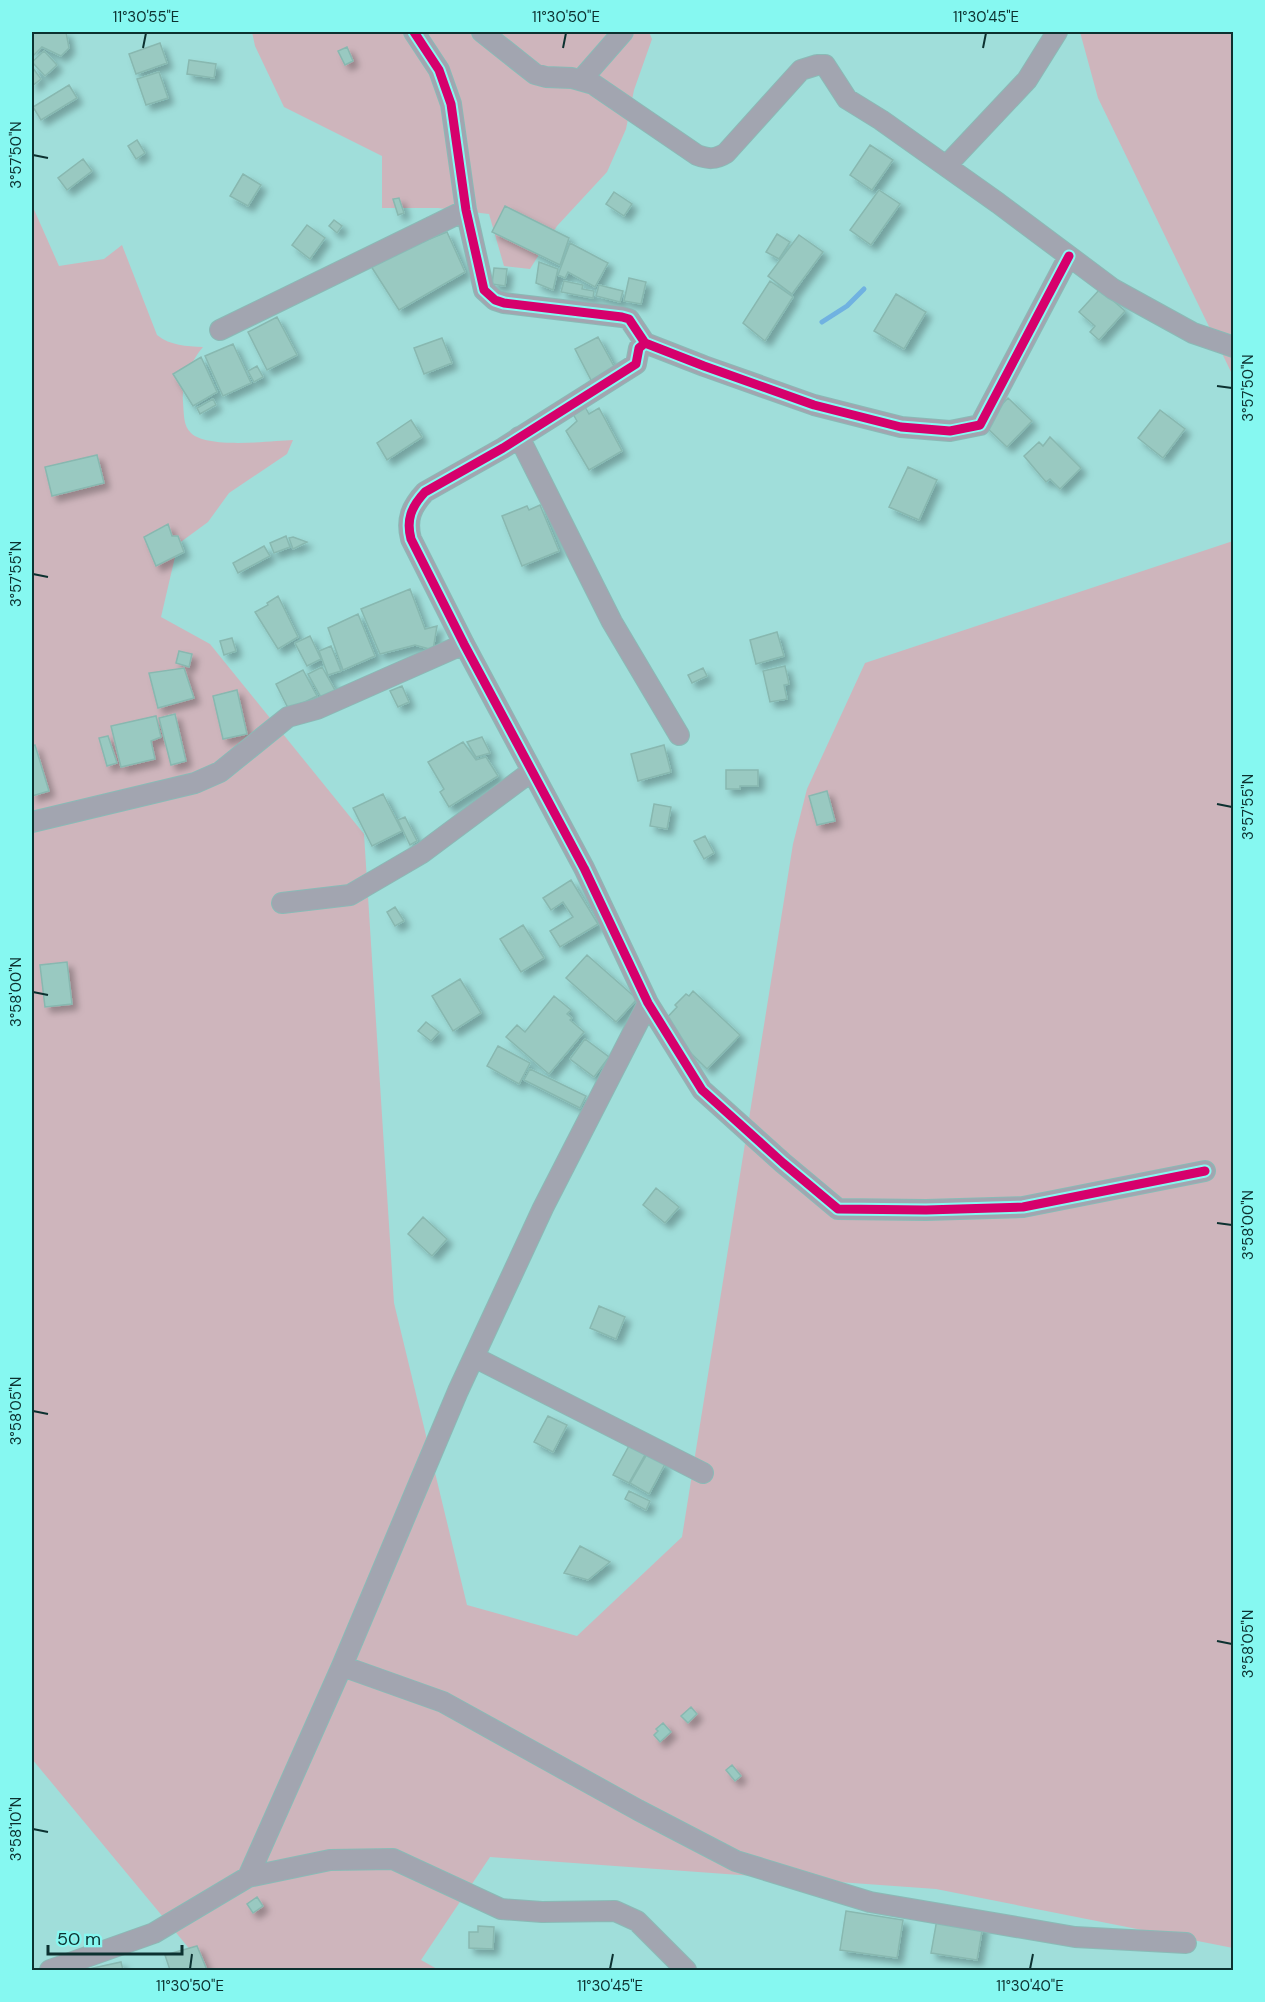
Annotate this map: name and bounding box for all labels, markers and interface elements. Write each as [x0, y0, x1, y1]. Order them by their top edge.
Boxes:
text: 11°30'55"E [113, 7, 179, 27]
text: 11°30'50"E [532, 7, 600, 27]
text: 11°30'45"E [953, 7, 1019, 27]
text: 3°57'50"N [6, 121, 26, 189]
text: 3°57'50"N [1238, 354, 1258, 422]
text: 3°57'55"N [6, 541, 26, 607]
text: 3°57'55"N [1238, 774, 1258, 840]
text: 3°58'00"N [6, 957, 26, 1027]
text: 3°58'00"N [1238, 1190, 1258, 1260]
text: 3°58'05"N [6, 1377, 26, 1445]
text: 3°58'05"N [1238, 1610, 1258, 1678]
text: 3°58'10"N [6, 1797, 26, 1861]
scale bar [48, 1918, 182, 1956]
text: 50 m [57, 1927, 101, 1951]
text: 11°30'50"E [156, 1976, 224, 1996]
text: 11°30'45"E [577, 1976, 643, 1996]
text: 11°30'40"E [996, 1976, 1064, 1996]

